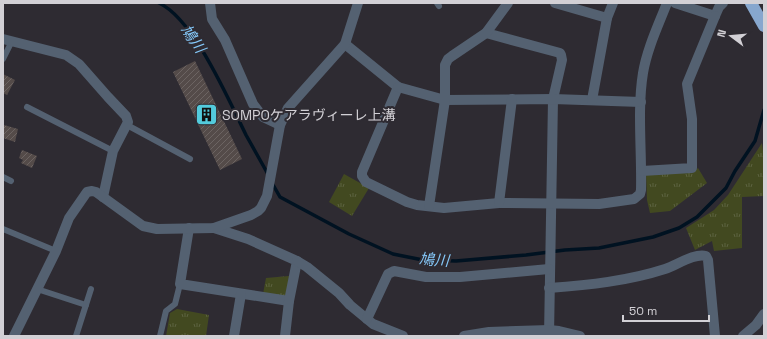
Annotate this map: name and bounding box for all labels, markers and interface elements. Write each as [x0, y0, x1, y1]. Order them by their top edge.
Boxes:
north arrow [711, 16, 751, 56]
water label: 鳩川 [177, 21, 211, 58]
text: N [714, 28, 729, 39]
building icon: SOMPOケアラヴィーレ上溝 [194, 102, 220, 128]
place label: SOMPOケアラヴィーレ上溝 [222, 106, 396, 124]
water label: 鳩川 [418, 249, 452, 270]
scale bar [623, 297, 709, 323]
text: 50 m [629, 303, 657, 319]

